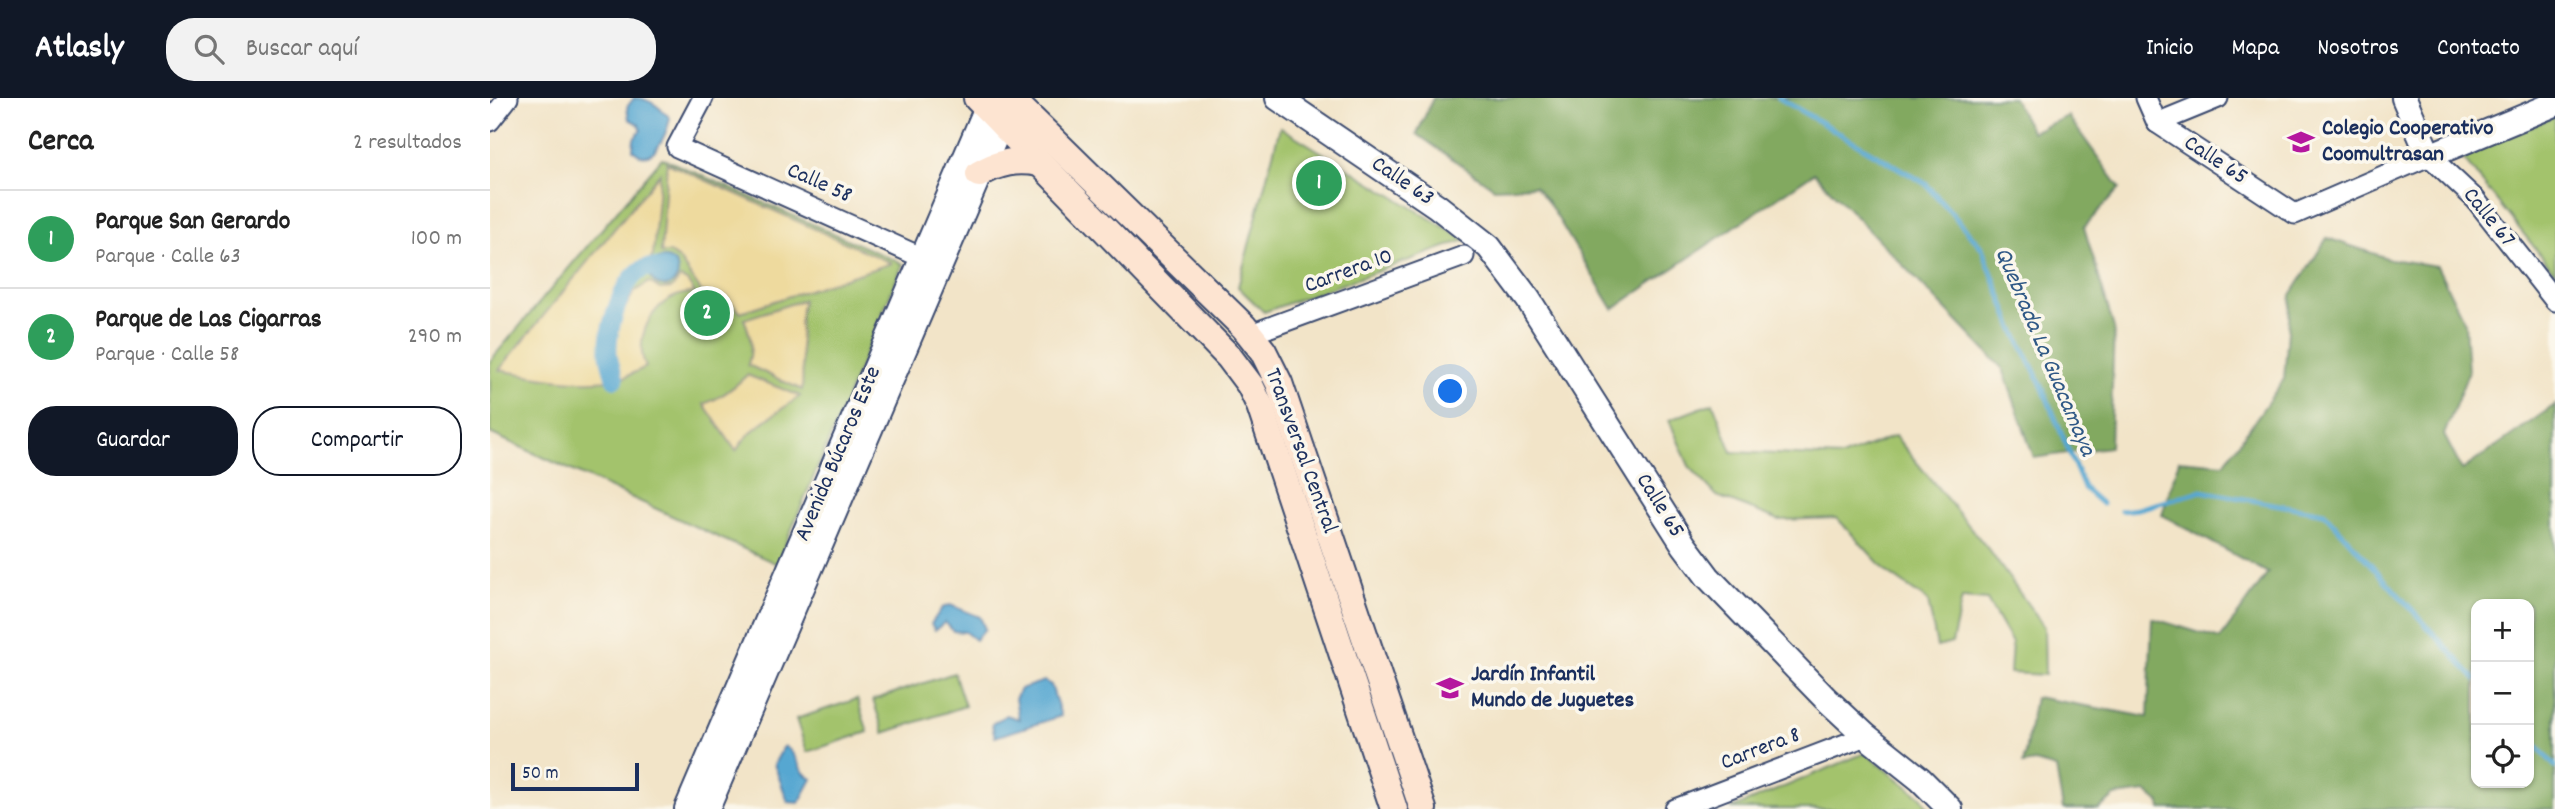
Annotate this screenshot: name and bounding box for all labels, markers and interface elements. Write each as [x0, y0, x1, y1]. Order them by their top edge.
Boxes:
search box [166, 18, 656, 81]
text: Atlasly [35, 26, 124, 73]
icon: search [190, 30, 228, 68]
text: Buscar aquí [246, 31, 358, 68]
text: Inicio [2146, 32, 2194, 66]
text: Mapa [2232, 32, 2279, 66]
text: Nosotros [2317, 32, 2399, 66]
text: Contacto [2437, 32, 2520, 66]
place label: Colegio Cooperativo Coomultrasan [2322, 113, 2493, 172]
text: Cerca [28, 122, 93, 165]
text: 2 resultados [353, 127, 462, 160]
school or university icon: Colegio Cooperativo Coomultrasan [2286, 127, 2316, 157]
street label: Calle 65 [2176, 128, 2254, 194]
street label: Calle 63 [1364, 149, 1440, 215]
street label: Calle 58 [781, 155, 857, 213]
pin: 1 [1296, 157, 1342, 209]
street label: Calle 67 [2454, 181, 2522, 255]
text: Parque San Gerardo [95, 204, 290, 241]
text: 1 [48, 223, 54, 256]
text: 100 m [411, 223, 462, 256]
text: Parque · Calle 63 [95, 241, 241, 274]
street label: Carrera 10 [1300, 241, 1398, 303]
water label: Quebrada La Guacamaya [1985, 243, 2104, 463]
pin: 2 [684, 287, 730, 339]
text: Parque de Las Cigarras [95, 302, 322, 339]
text: 2 [46, 321, 56, 354]
text: 290 m [408, 321, 462, 354]
text: Parque · Calle 58 [95, 339, 239, 372]
street label: Avenida Búcaros Este [787, 361, 891, 547]
street label: Transversal Central [1255, 364, 1345, 539]
your location [1433, 374, 1467, 408]
button: Guardar [28, 406, 238, 476]
button: Compartir [252, 406, 462, 476]
street label: Calle 65 [1626, 467, 1692, 545]
map controls [2471, 599, 2534, 788]
button: + [2471, 599, 2534, 662]
place label: Jardín Infantil Mundo de Juguetes [1471, 659, 1634, 718]
button: − [2471, 662, 2534, 725]
school or university icon: Jardín Infantil Mundo de Juguetes [1435, 673, 1465, 703]
street label: Carrera 8 [1716, 720, 1806, 780]
button: locate [2471, 725, 2534, 788]
scale bar [511, 760, 639, 792]
text: 50 m [522, 761, 559, 788]

